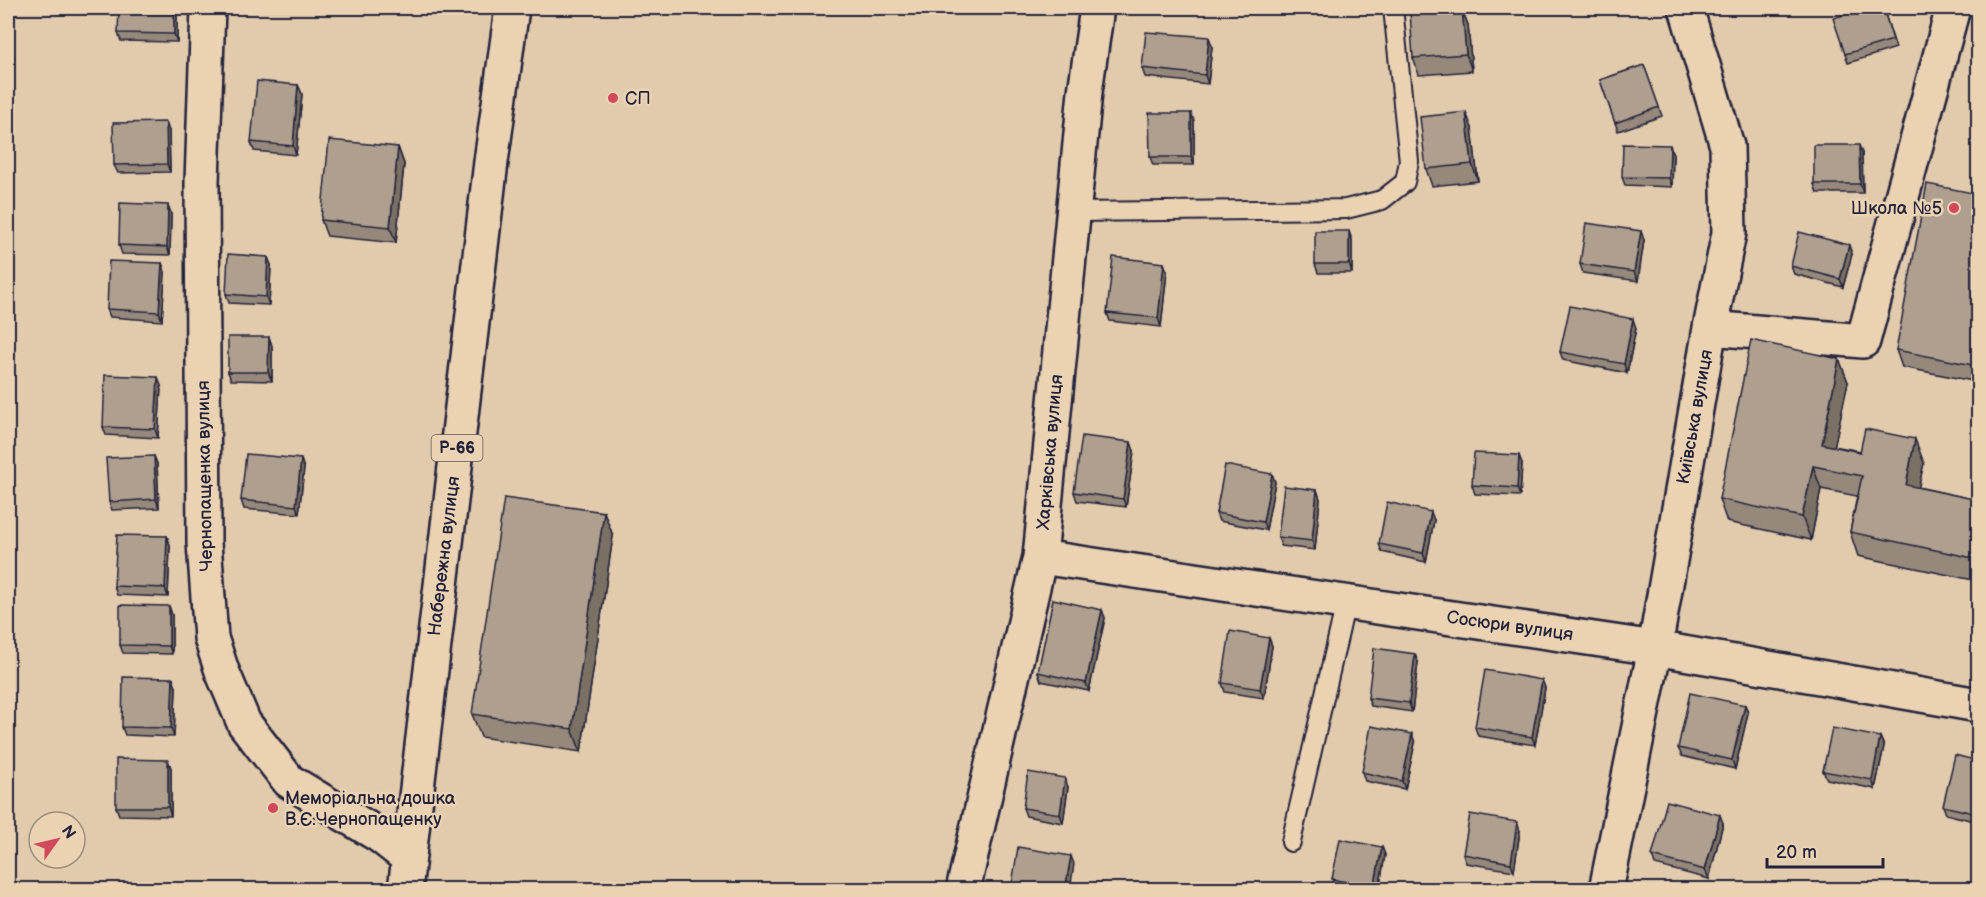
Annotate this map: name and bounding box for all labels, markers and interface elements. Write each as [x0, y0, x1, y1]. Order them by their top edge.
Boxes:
place label: СП [625, 88, 651, 109]
marker: СП [606, 91, 620, 105]
place label: Школа №5 [1851, 198, 1942, 219]
marker: Школа №5 [1947, 201, 1961, 215]
street label: Київська вулиця [1673, 348, 1717, 486]
street label: Харківська вулиця [1033, 373, 1067, 531]
street label: Чернопащенка вулиця [193, 380, 217, 572]
road number: Р-66 [432, 435, 482, 461]
street label: Набережна вулиця [424, 475, 464, 637]
street label: Сосюри вулиця [1445, 607, 1575, 645]
place label: Меморіальна дошка В.Є.Чернопащенку [285, 788, 456, 830]
marker: Меморіальна дошка В.Є.Чернопащенку [266, 801, 280, 815]
north arrow [27, 810, 87, 870]
text: N [57, 822, 79, 843]
scale bar [1767, 831, 1882, 869]
text: 20 m [1776, 842, 1817, 863]

